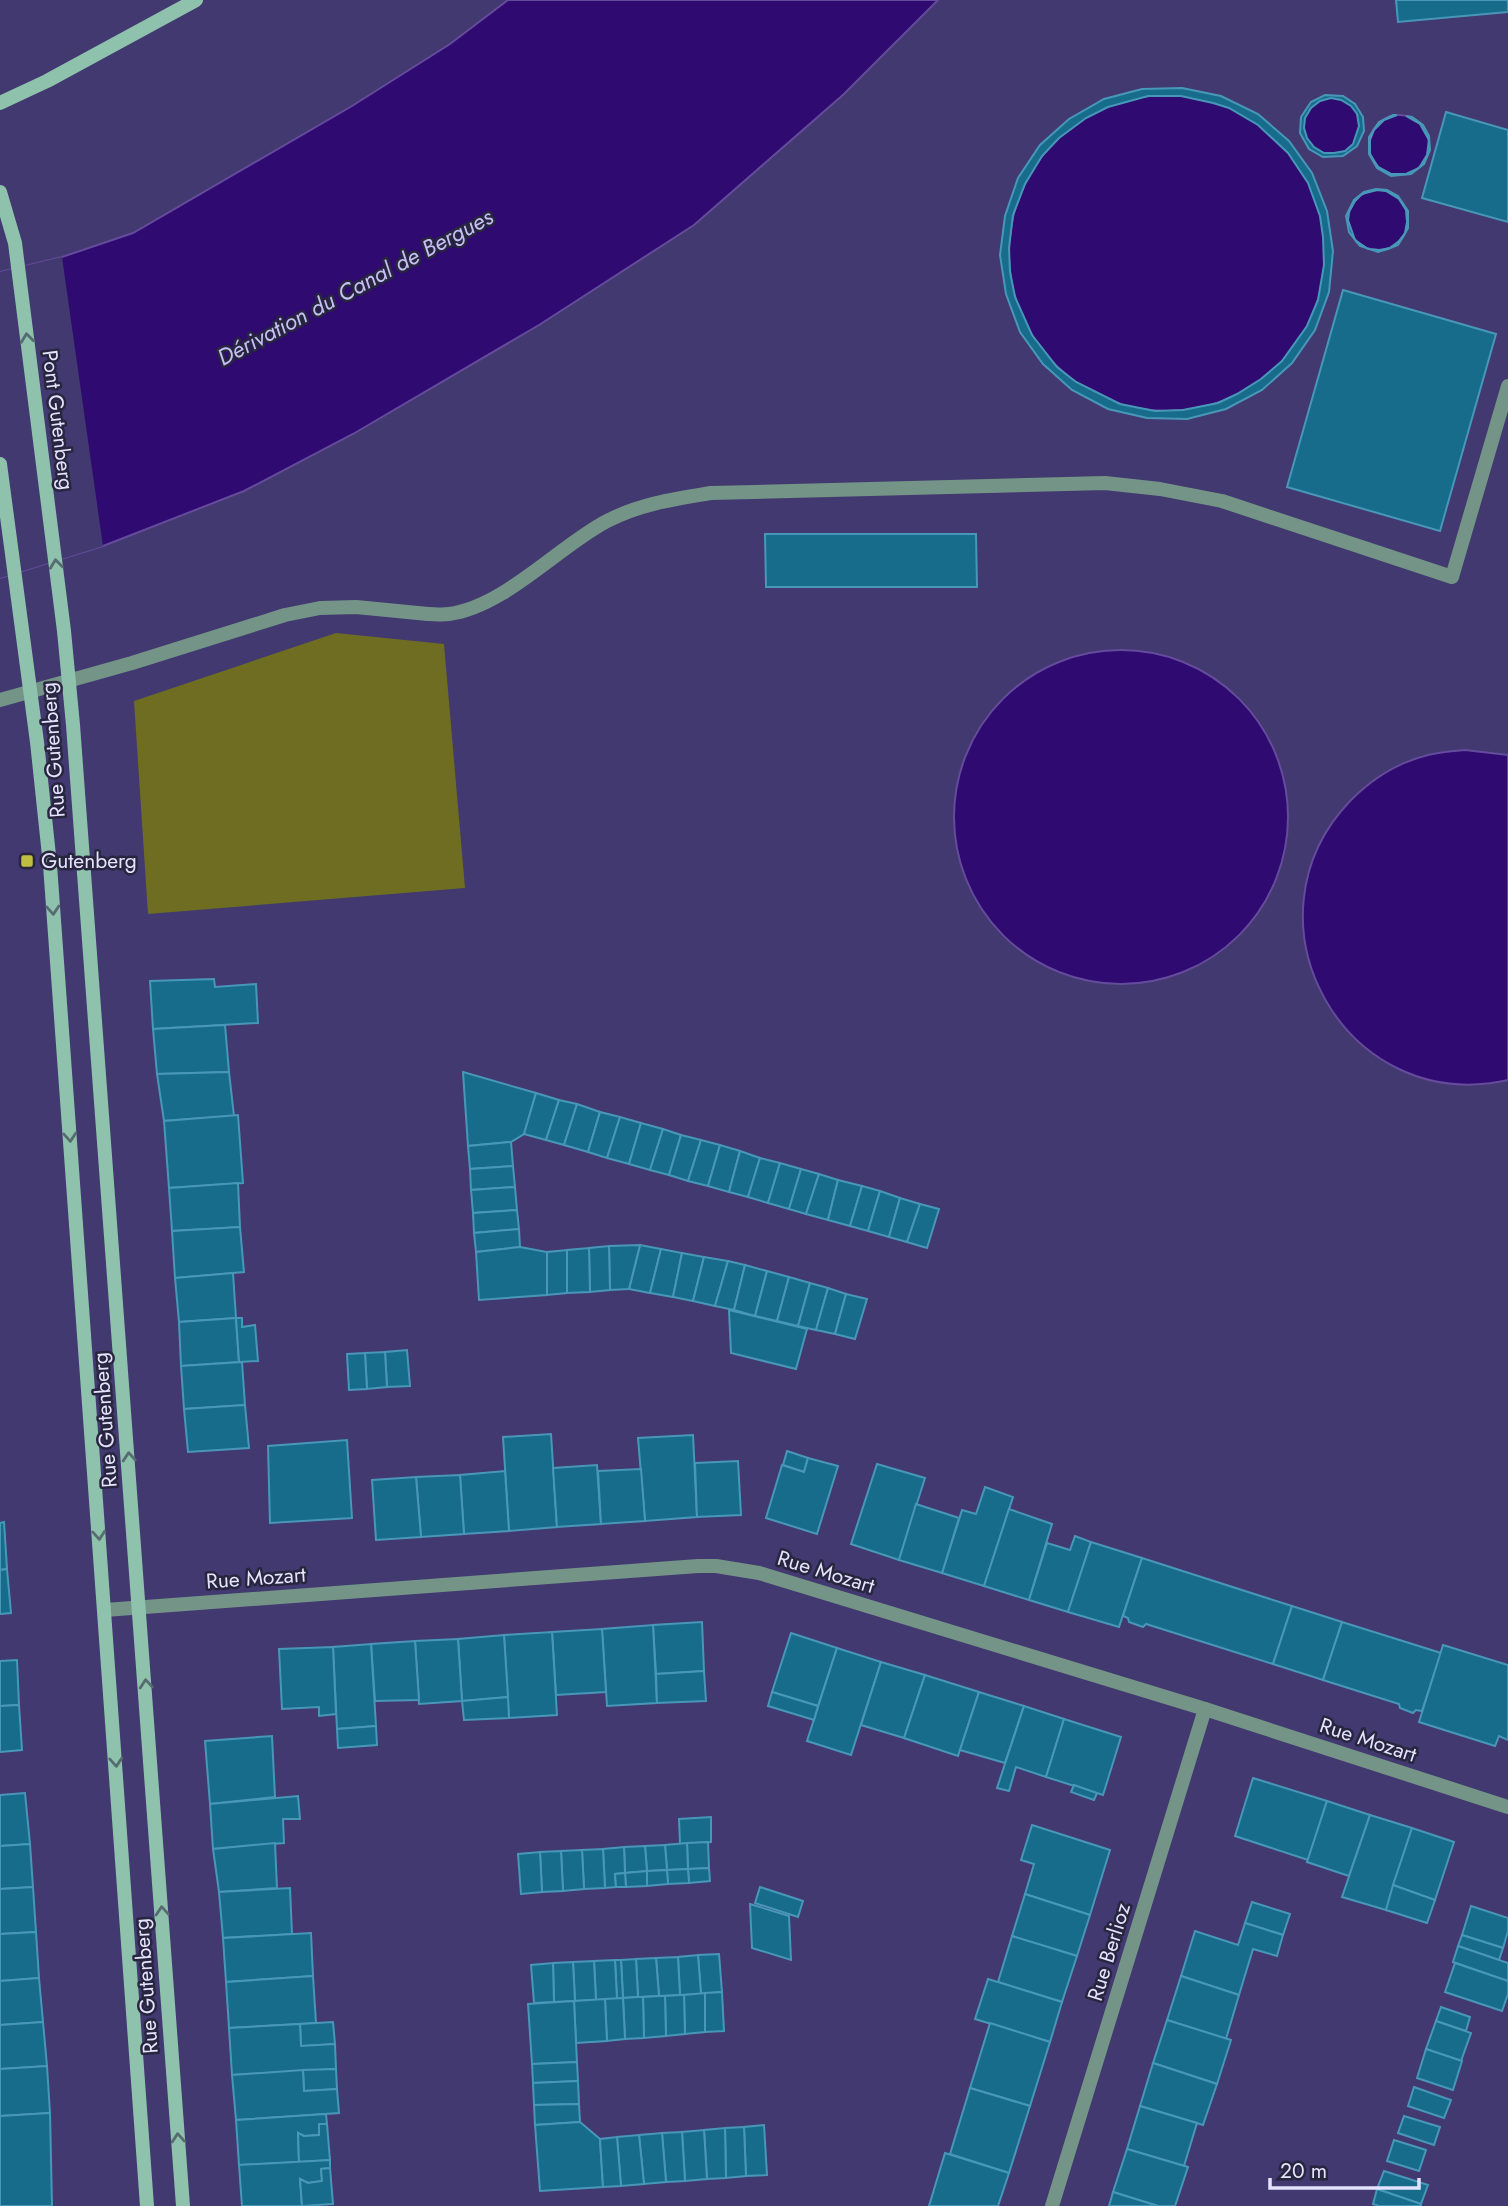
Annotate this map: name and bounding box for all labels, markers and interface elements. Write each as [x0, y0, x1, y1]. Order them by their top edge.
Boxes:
water label: Dérivation du Canal de Bergues [211, 199, 500, 374]
one-way arrow [19, 332, 34, 344]
street label: Pont Gutenberg [35, 348, 81, 492]
one-way arrow [48, 558, 63, 570]
street label: Rue Gutenberg [33, 681, 73, 819]
place label: Gutenberg [41, 846, 137, 876]
marker: Gutenberg [19, 853, 35, 869]
one-way arrow [46, 905, 61, 916]
one-way arrow [62, 1132, 77, 1143]
street label: Rue Gutenberg [85, 1351, 125, 1489]
one-way arrow [122, 1451, 137, 1462]
one-way arrow [91, 1530, 106, 1541]
street label: Rue Mozart [774, 1543, 878, 1601]
street label: Rue Mozart [205, 1560, 307, 1596]
one-way arrow [138, 1678, 153, 1689]
street label: Rue Mozart [1316, 1710, 1420, 1770]
one-way arrow [108, 1757, 123, 1768]
street label: Rue Berlioz [1080, 1899, 1138, 2005]
one-way arrow [155, 1905, 170, 1916]
street label: Rue Gutenberg [126, 1917, 166, 2055]
one-way arrow [171, 2132, 186, 2143]
scale bar [1270, 2146, 1419, 2190]
text: 20 m [1280, 2156, 1327, 2186]

